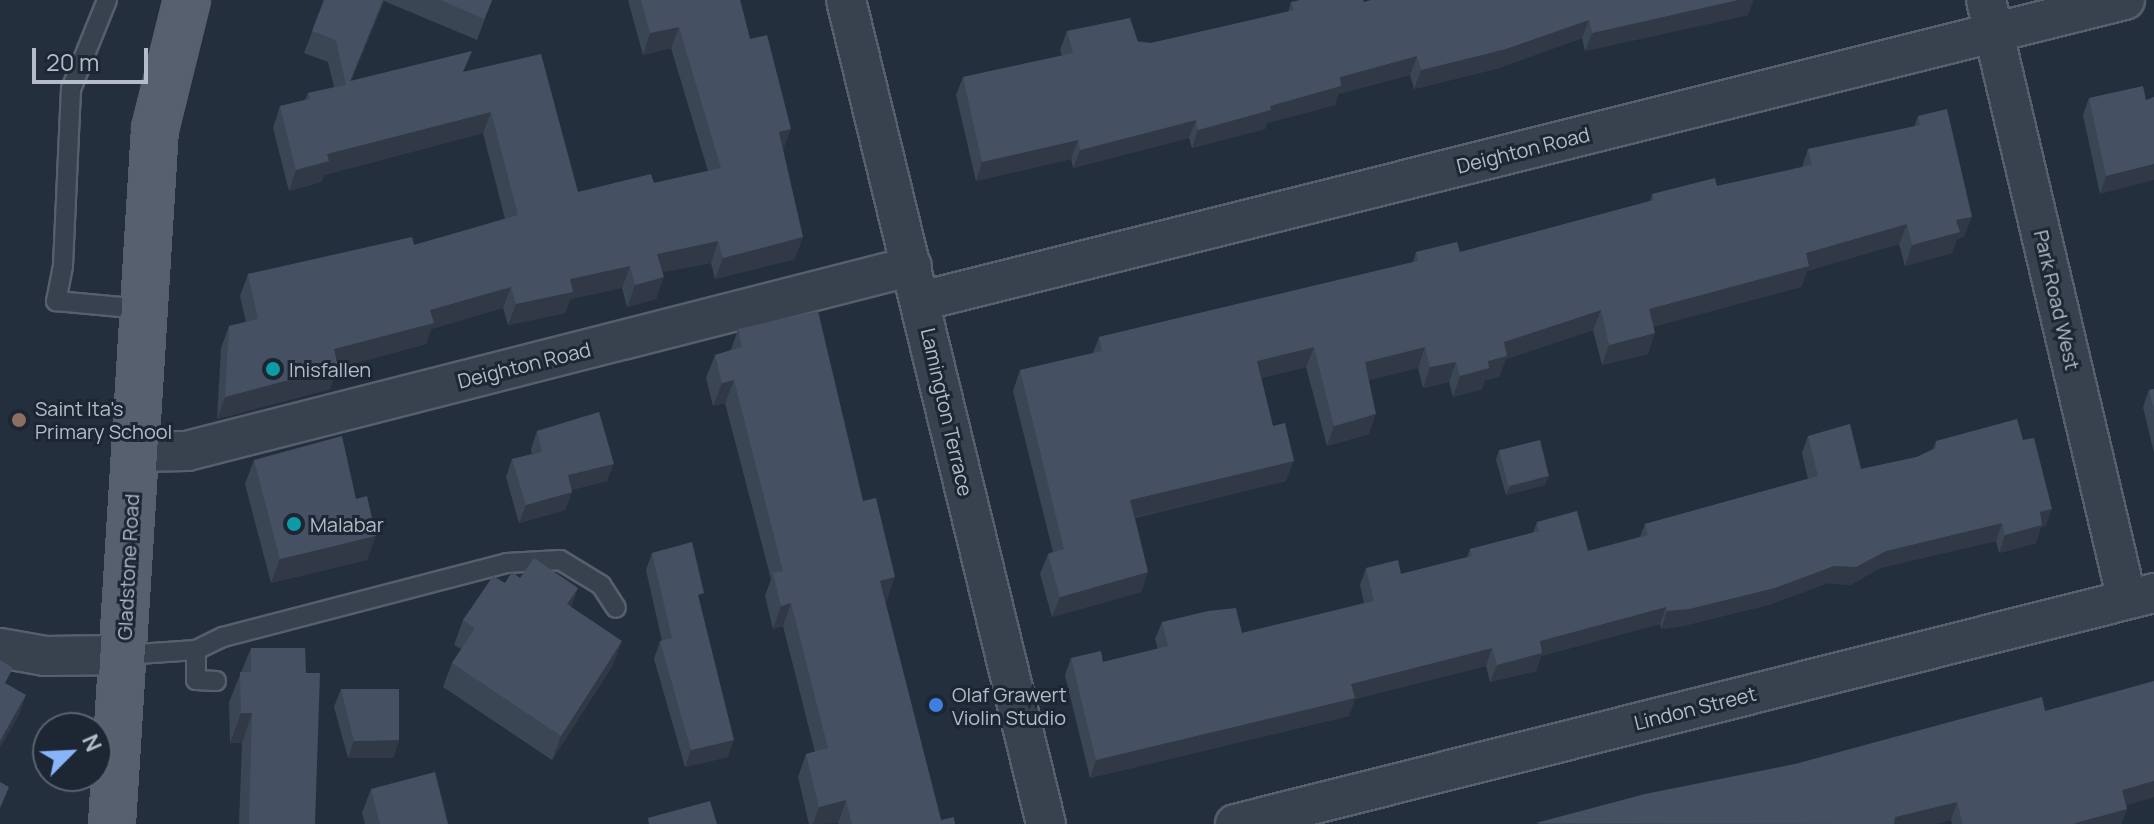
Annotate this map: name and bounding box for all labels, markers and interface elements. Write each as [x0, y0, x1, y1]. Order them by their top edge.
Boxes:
scale bar [36, 32, 152, 82]
text: 20 m [46, 45, 99, 78]
street label: Deighton Road [1454, 122, 1592, 178]
street label: Park Road West [2029, 228, 2085, 372]
street label: Lamington Terrace [916, 326, 978, 498]
street label: Deighton Road [455, 337, 593, 393]
place label: Inisfallen [289, 357, 371, 381]
marker: Inisfallen [264, 360, 282, 378]
place label: Saint Ita's Primary School [35, 396, 172, 443]
marker: Saint Ita's Primary School [10, 411, 28, 429]
street label: Gladstone Road [112, 493, 144, 641]
place label: Malabar [310, 512, 384, 536]
marker: Malabar [285, 515, 303, 533]
street label: Lindon Street [1631, 681, 1759, 735]
place label: Olaf Grawert Violin Studio [952, 682, 1067, 729]
marker: Olaf Grawert Violin Studio [927, 696, 945, 714]
north arrow [32, 712, 112, 792]
text: N [75, 730, 109, 756]

